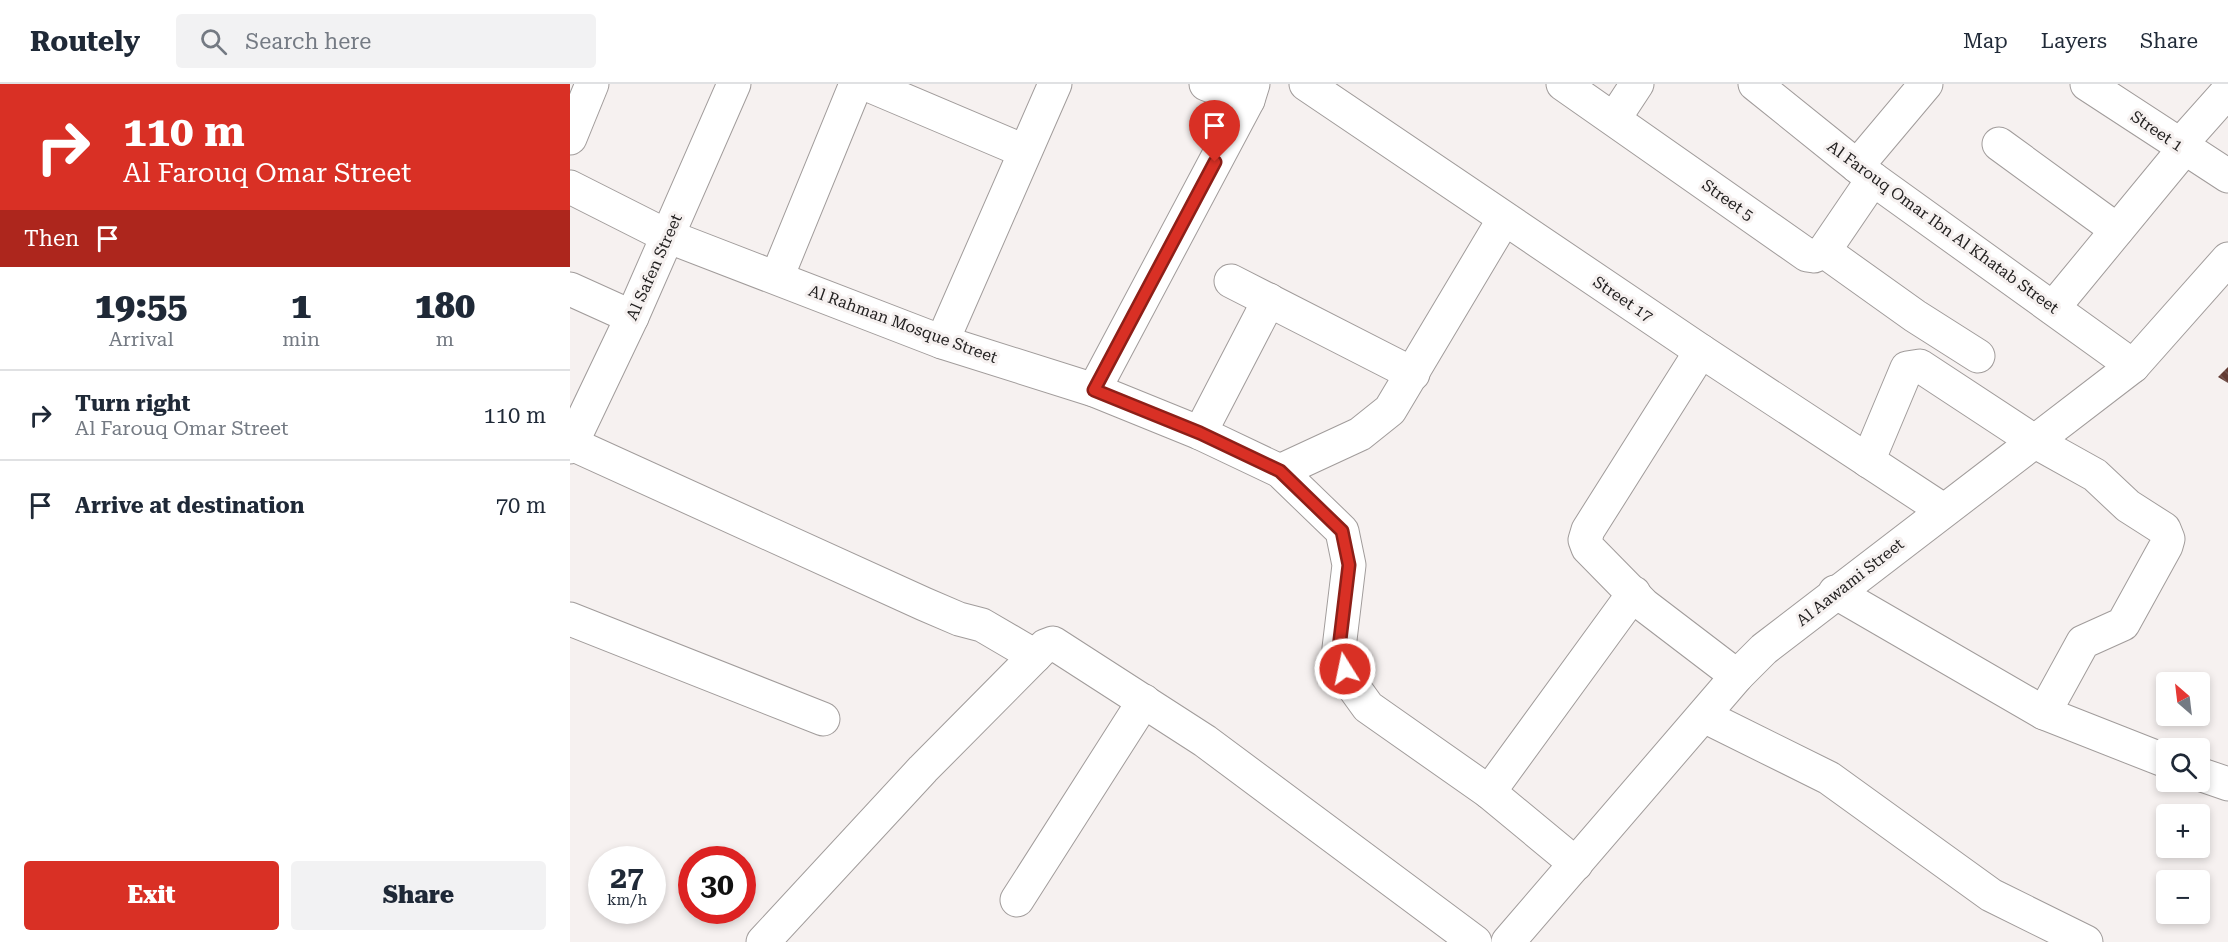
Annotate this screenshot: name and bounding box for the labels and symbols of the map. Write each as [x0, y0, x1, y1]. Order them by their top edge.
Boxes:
pin [1189, 100, 1240, 162]
street label: Street 1 [2127, 107, 2187, 155]
street label: Al Farouq Omar Ibn Al Khatab Street [1824, 137, 2062, 317]
street label: Street 5 [1698, 175, 1758, 225]
street label: Al Safen Street [622, 211, 686, 323]
street label: Street 17 [1590, 272, 1656, 326]
street label: Al Rahman Mosque Street [806, 281, 1000, 367]
street label: Al Aawami Street [1792, 534, 1908, 630]
position arrow [1313, 637, 1377, 701]
north arrow [2156, 672, 2210, 726]
speed limit sign: 30 [678, 846, 756, 924]

